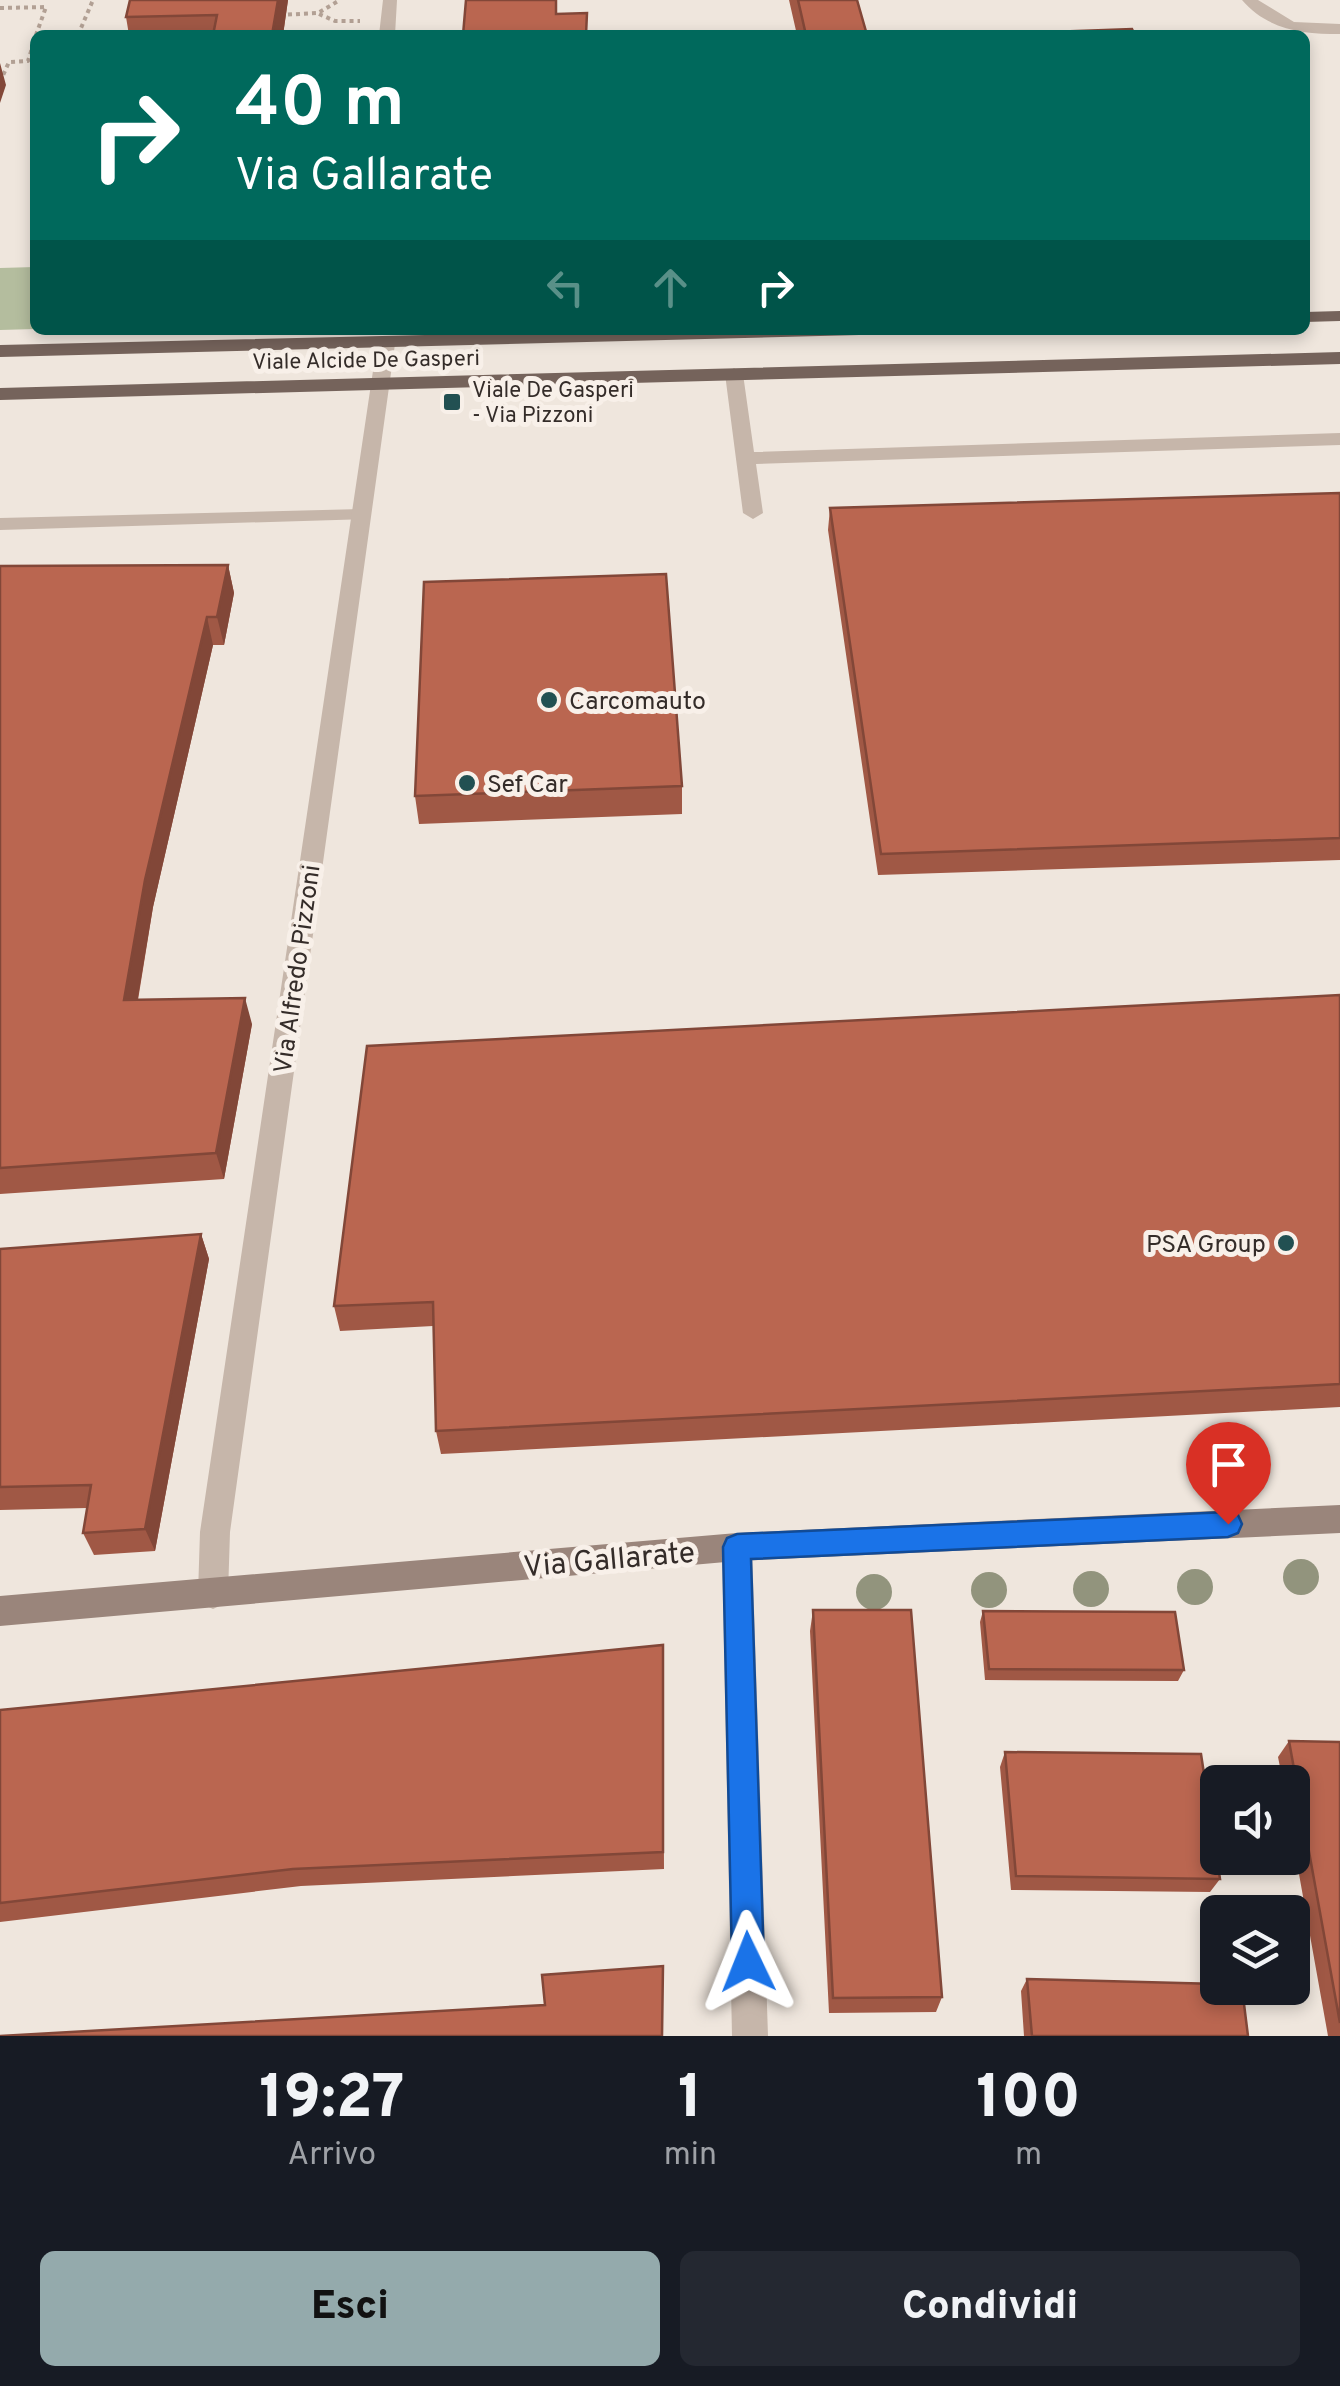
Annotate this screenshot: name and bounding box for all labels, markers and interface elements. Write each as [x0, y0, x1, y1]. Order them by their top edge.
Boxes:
text: 40 m [235, 62, 405, 151]
icon: right [70, 70, 200, 200]
text: Via Gallarate [235, 149, 493, 206]
icon: left [538, 260, 593, 315]
icon: ahead [643, 260, 698, 315]
icon: right [748, 260, 803, 315]
street label: Viale Alcide De Gasperi [252, 346, 480, 377]
place label: Viale De Gasperi - Via Pizzoni [472, 378, 634, 430]
marker: Viale De Gasperi - Via Pizzoni [441, 391, 463, 413]
place label: Carcomauto [569, 687, 706, 719]
marker: Carcomauto [538, 689, 560, 711]
place label: Sef Car [487, 770, 568, 802]
marker: Sef Car [456, 772, 478, 794]
street label: Via Alfredo Pizzoni [268, 863, 329, 1076]
place label: PSA Group [1146, 1230, 1266, 1262]
marker: PSA Group [1275, 1232, 1297, 1254]
pin [1186, 1422, 1271, 1525]
icon: arrive [1201, 1437, 1256, 1492]
street label: Via Gallarate [522, 1536, 696, 1587]
map controls [1200, 1765, 1310, 2005]
button: sound [1200, 1765, 1310, 1875]
button: layers [1200, 1895, 1310, 2005]
position arrow [696, 1910, 800, 2014]
text: 19:27 [259, 2063, 404, 2139]
text: 1 [678, 2063, 703, 2139]
text: 100 [976, 2063, 1081, 2139]
text: Arrivo [288, 2136, 376, 2176]
text: min [664, 2136, 717, 2176]
text: m [1015, 2136, 1042, 2176]
button: Esci [40, 2251, 660, 2366]
button: Condividi [680, 2251, 1300, 2366]

